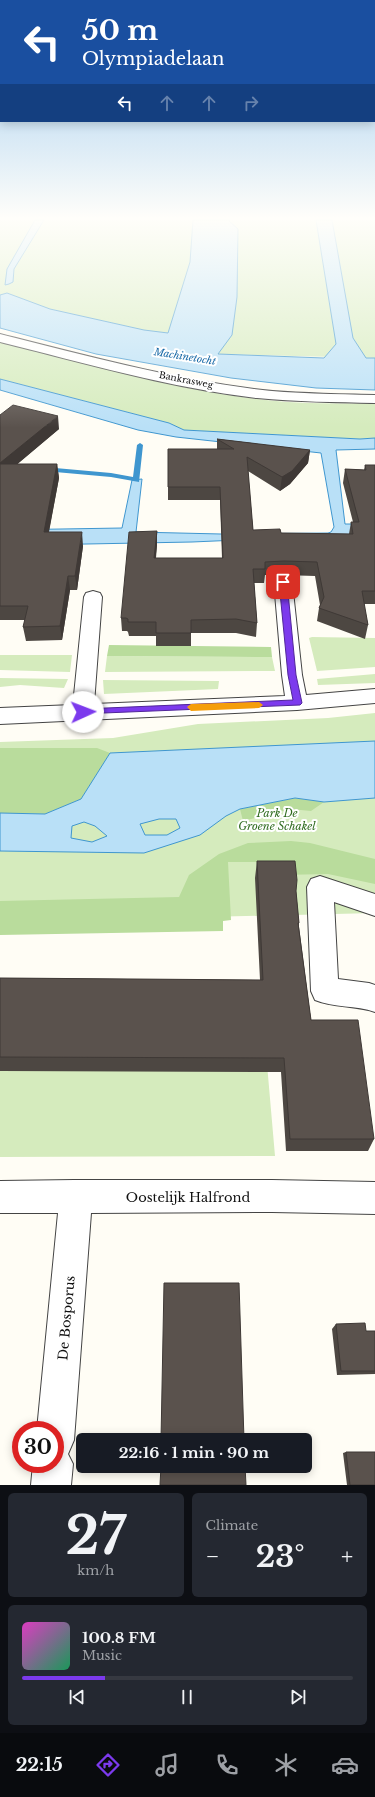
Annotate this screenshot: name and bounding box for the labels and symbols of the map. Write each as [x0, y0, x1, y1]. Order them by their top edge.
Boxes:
water label: Machinetocht [152, 345, 217, 368]
street label: Bankrasweg [158, 369, 215, 390]
pin [266, 565, 300, 599]
position arrow [62, 691, 104, 733]
park label: Park De Groene Schakel [238, 806, 316, 833]
street label: Oostelijk Halfrond [126, 1189, 250, 1206]
street label: De Bosporus [54, 1275, 79, 1361]
speed limit sign: 30 [12, 1421, 64, 1473]

